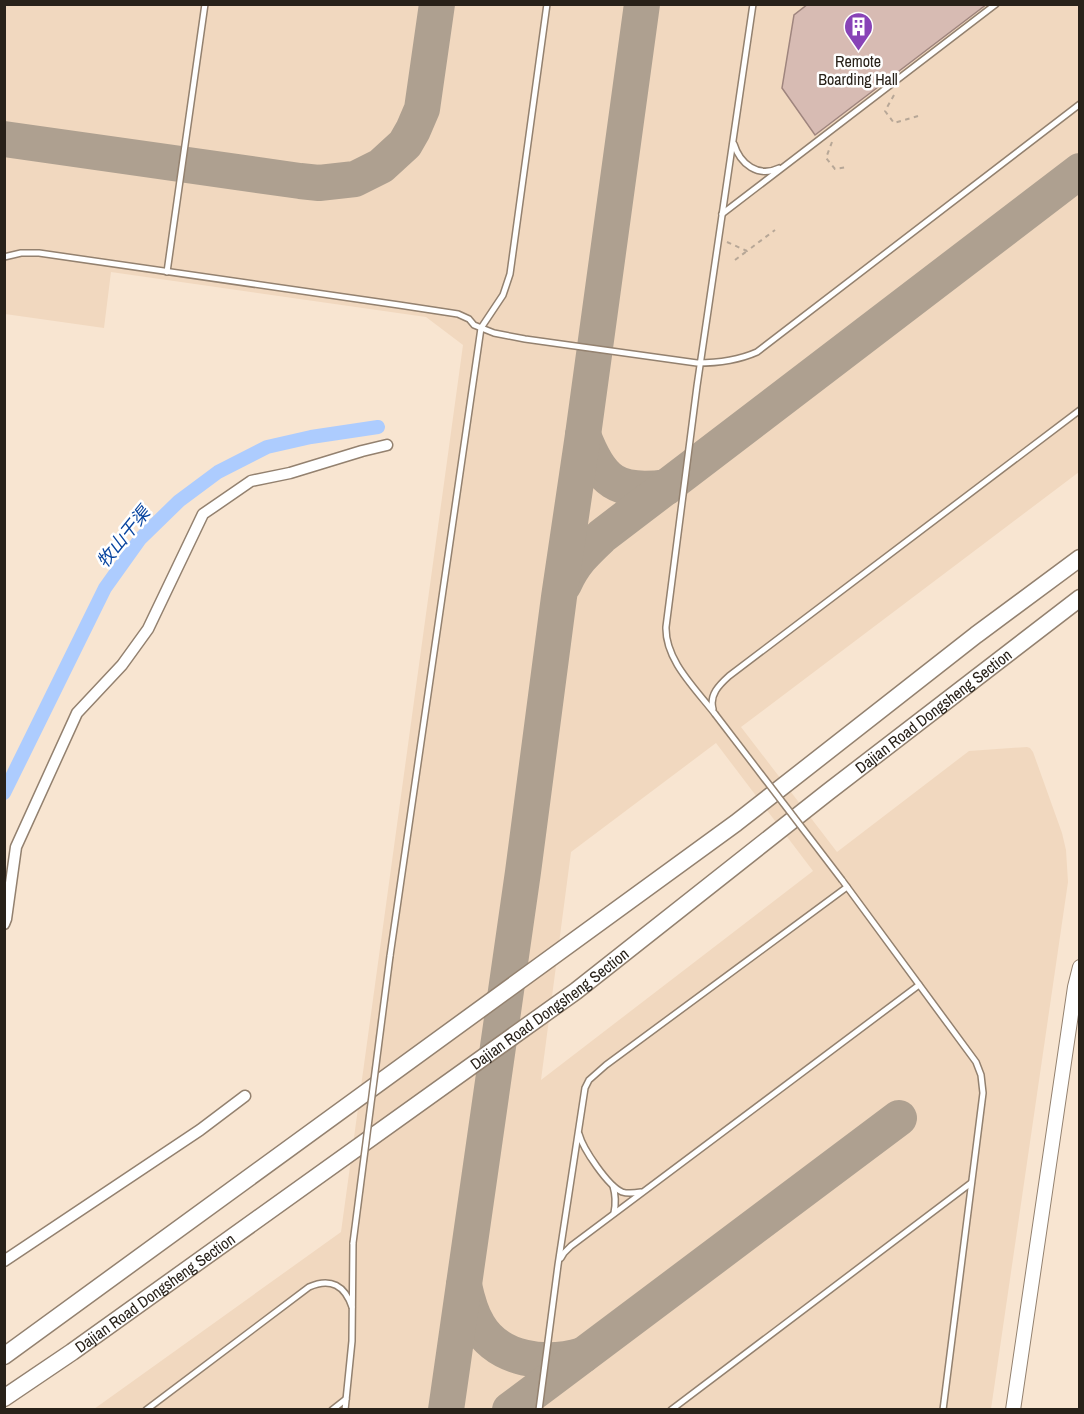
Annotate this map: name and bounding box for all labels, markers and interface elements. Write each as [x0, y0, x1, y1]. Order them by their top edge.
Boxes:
building icon: Remote Boarding Hall [842, 10, 874, 52]
place label: Remote Boarding Hall [818, 50, 898, 90]
water label: 牧山干渠 [91, 499, 157, 573]
street label: Dajian Road Dongsheng Section [851, 644, 1016, 778]
street label: Dajian Road Dongsheng Section [466, 943, 633, 1074]
street label: Dajian Road Dongsheng Section [70, 1228, 239, 1357]

